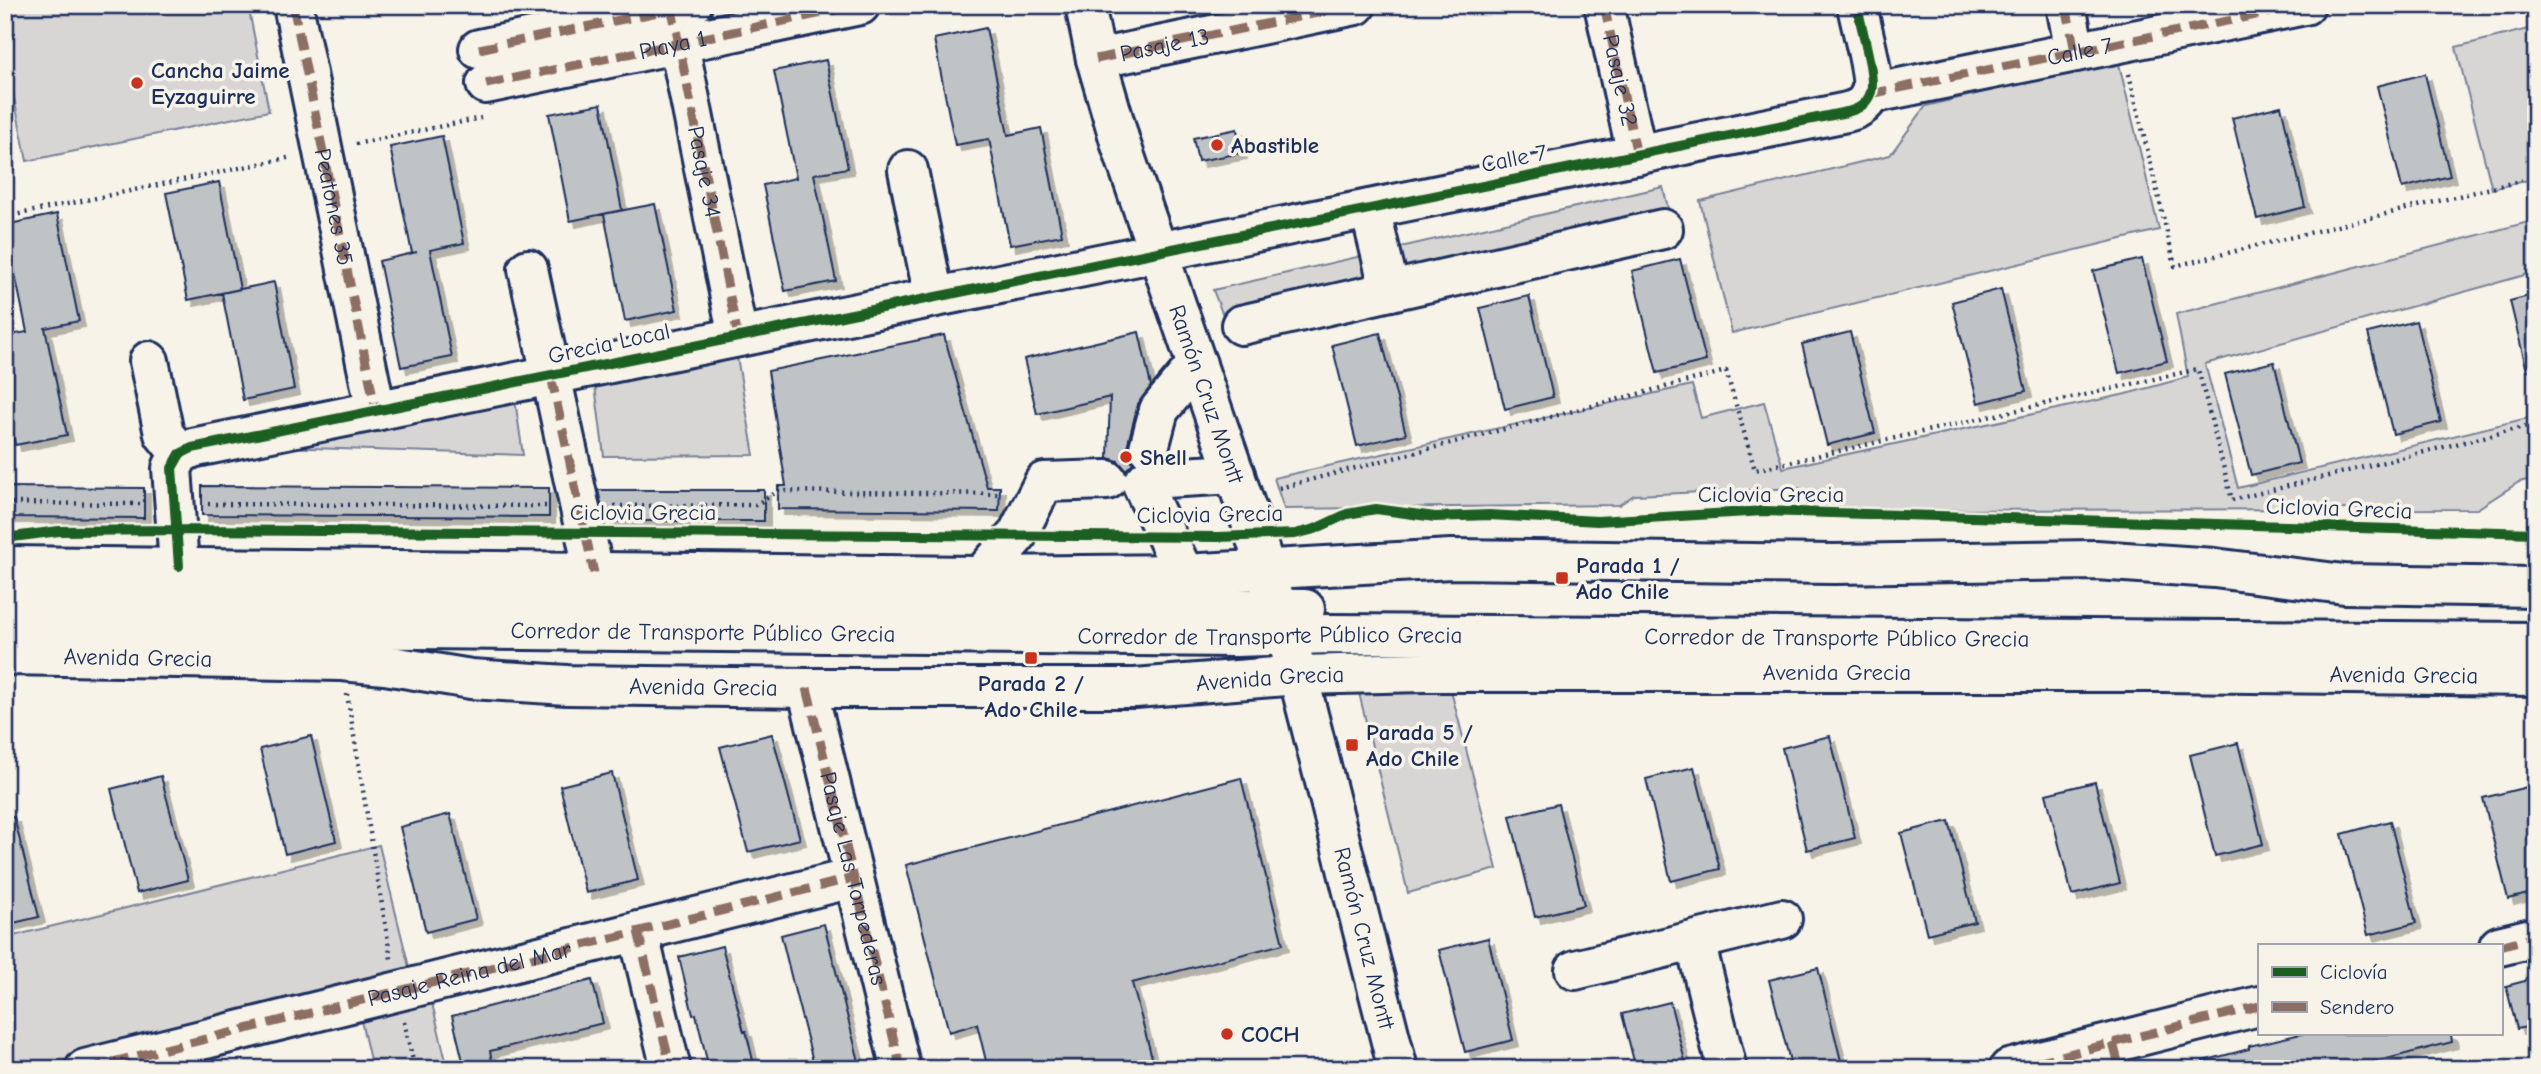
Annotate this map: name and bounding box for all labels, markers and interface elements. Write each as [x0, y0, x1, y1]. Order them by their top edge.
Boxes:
street label: Pasaje 13 [1118, 23, 1212, 68]
street label: Playa 1 [637, 25, 709, 65]
street label: Pasaje 32 [1597, 32, 1643, 129]
street label: Calle 7 [2045, 32, 2115, 71]
place label: Cancha Jaime Eyzaguirre [151, 57, 290, 110]
marker: Cancha Jaime Eyzaguirre [129, 75, 145, 91]
street label: Pasaje 34 [682, 124, 727, 220]
place label: Abastible [1231, 132, 1319, 159]
marker: Abastible [1209, 137, 1225, 153]
street label: Calle 7 [1479, 139, 1549, 178]
street label: Peatones 35 [309, 146, 359, 268]
street label: Ramón Cruz Montt [1163, 301, 1250, 488]
street label: Grecia Local [546, 317, 672, 370]
place label: Shell [1140, 444, 1187, 471]
marker: Shell [1118, 449, 1134, 465]
street label: Ciclovia Grecia [1698, 481, 1844, 508]
street label: Ciclovia Grecia [2265, 492, 2413, 525]
street label: Ciclovia Grecia [570, 499, 716, 526]
street label: Ciclovia Grecia [1136, 500, 1284, 529]
place label: Parada 1 / Ado Chile [1576, 552, 1680, 605]
marker: Parada 1 / Ado Chile [1554, 570, 1570, 586]
street label: Corredor de Transporte Público Grecia [510, 617, 896, 648]
street label: Corredor de Transporte Público Grecia [1077, 621, 1462, 651]
street label: Corredor de Transporte Público Grecia [1644, 623, 2029, 653]
street label: Avenida Grecia [63, 643, 213, 673]
marker: Parada 2 / Ado Chile [1023, 650, 1039, 666]
street label: Avenida Grecia [1763, 659, 1911, 686]
street label: Avenida Grecia [1195, 661, 1345, 697]
street label: Avenida Grecia [2329, 661, 2478, 689]
place label: Parada 2 / Ado Chile [978, 670, 1084, 723]
street label: Avenida Grecia [629, 673, 778, 702]
place label: Parada 5 / Ado Chile [1366, 719, 1473, 772]
marker: Parada 5 / Ado Chile [1344, 737, 1360, 753]
street label: Pasaje Las Torpederas [814, 769, 893, 988]
street label: Ramón Cruz Montt [1328, 844, 1401, 1034]
street label: Pasaje Reina del Mar [365, 935, 575, 1012]
legend [2258, 944, 2502, 1036]
text: Ciclovía [2320, 960, 2388, 984]
text: Sendero [2320, 995, 2394, 1019]
place label: COCH [1241, 1021, 1300, 1048]
marker: COCH [1219, 1026, 1235, 1042]

